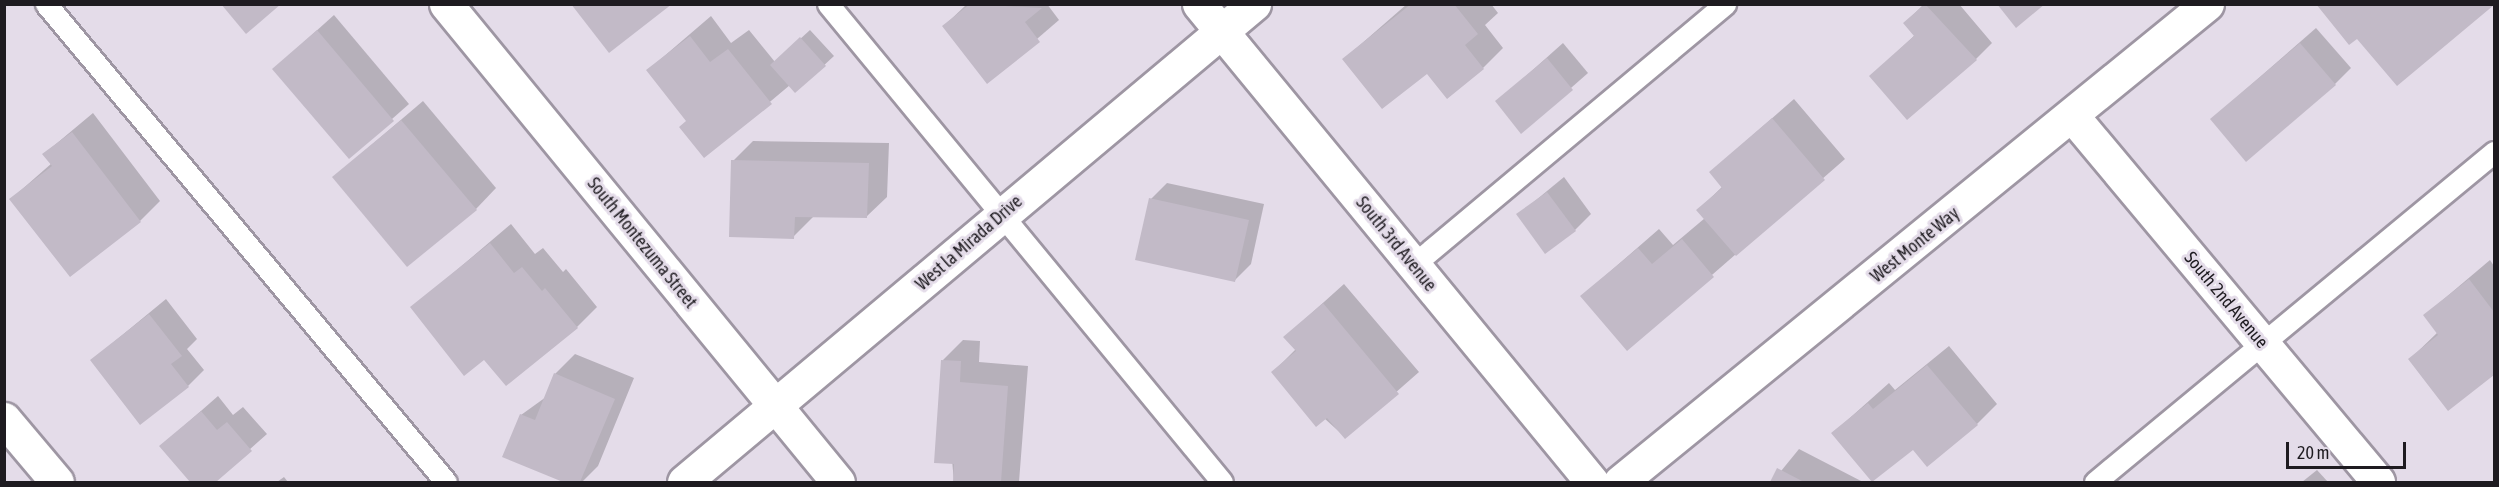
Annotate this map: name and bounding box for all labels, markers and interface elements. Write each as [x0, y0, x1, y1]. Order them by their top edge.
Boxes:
street label: South Montezuma Street [583, 173, 701, 313]
street label: West la Mirada Drive [911, 191, 1027, 295]
street label: South 3rd Avenue [1351, 192, 1441, 296]
street label: West Monte Way [1866, 203, 1964, 287]
street label: South 2nd Avenue [2179, 247, 2273, 353]
scale bar [2289, 430, 2409, 468]
text: 20 m [2297, 442, 2329, 463]

